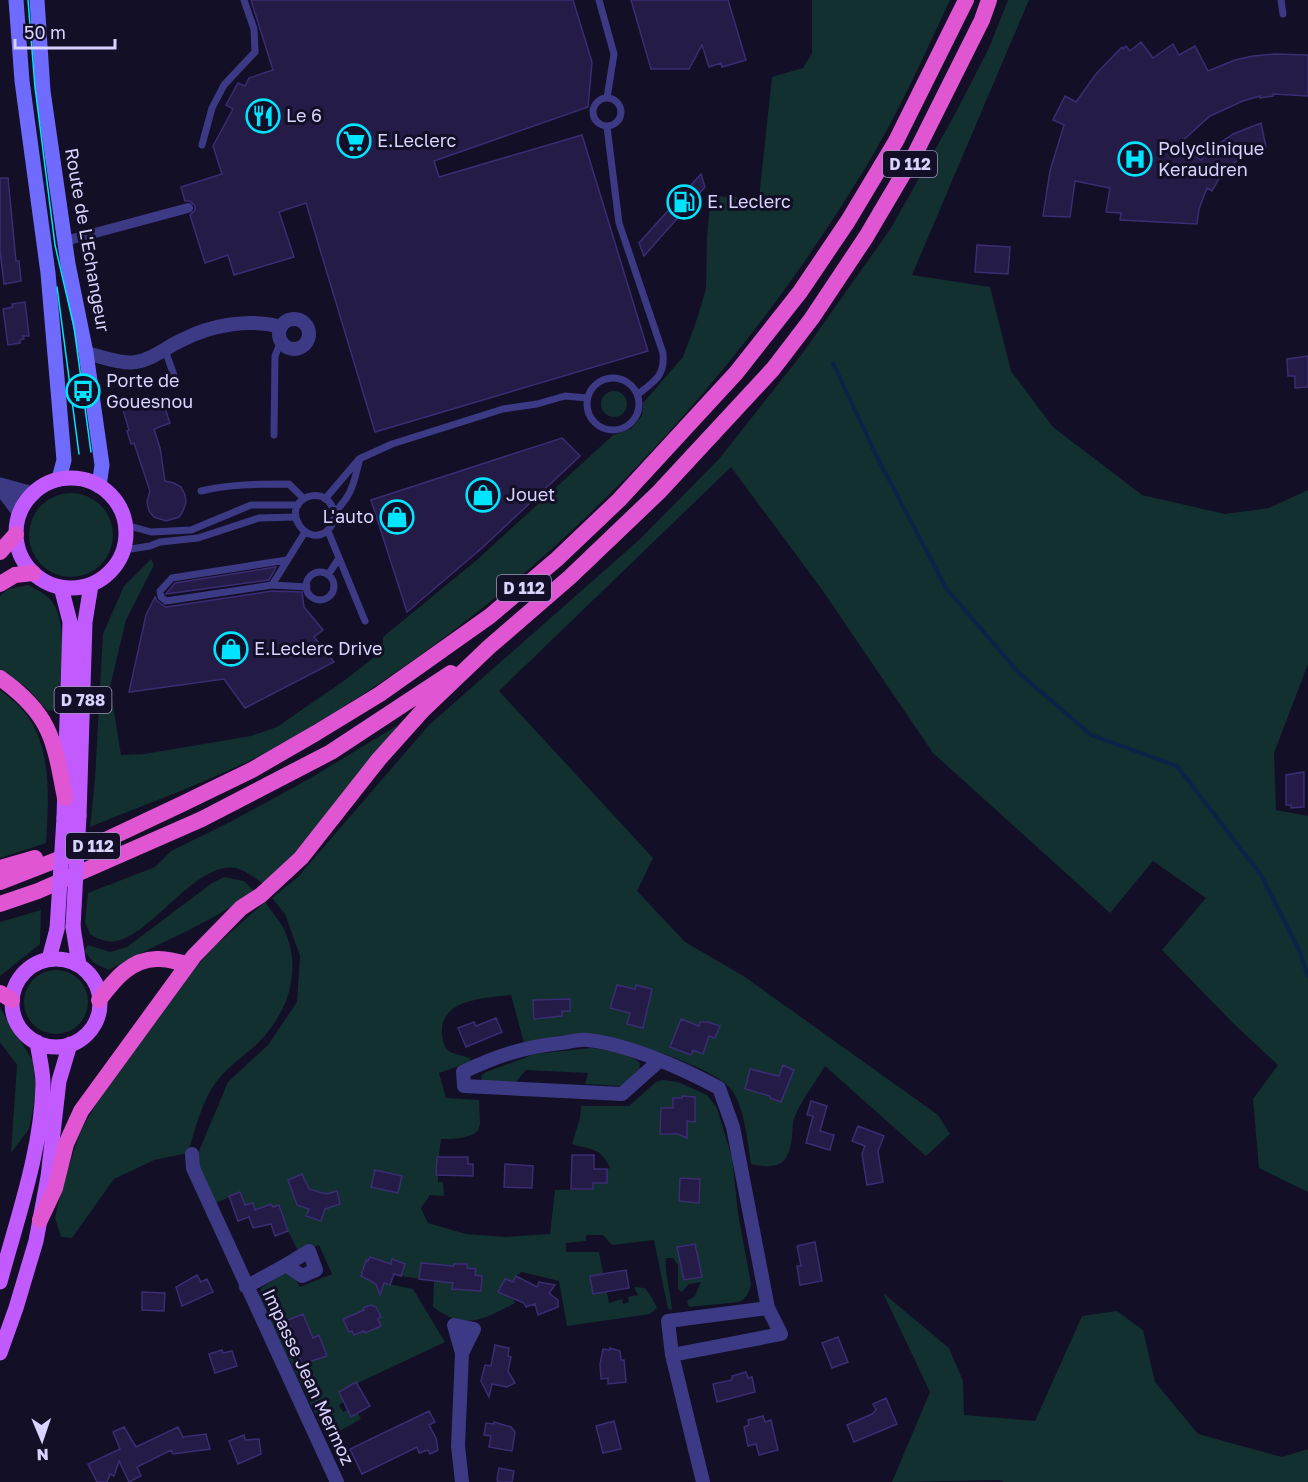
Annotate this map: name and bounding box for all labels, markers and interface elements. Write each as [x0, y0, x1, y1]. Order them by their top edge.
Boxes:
scale bar [15, 12, 116, 50]
text: 50 m [24, 21, 66, 43]
restaurant icon: Le 6 [245, 98, 281, 134]
place label: Le 6 [286, 104, 322, 126]
supermarket icon: E.Leclerc [336, 123, 372, 159]
place label: E.Leclerc [377, 129, 457, 151]
place label: Polyclinique Keraudren [1158, 137, 1264, 180]
hospital icon: Polyclinique Keraudren [1117, 141, 1153, 177]
street label: Route de L'Echangeur [61, 146, 115, 334]
road number: D 112 [883, 151, 937, 177]
fuel station icon: E. Leclerc [666, 184, 702, 220]
place label: E. Leclerc [707, 190, 791, 212]
place label: Porte de Gouesnou [106, 369, 193, 412]
bus stop icon: Porte de Gouesnou [65, 373, 101, 409]
shop icon: Jouet [465, 477, 501, 513]
place label: Jouet [506, 483, 555, 505]
shop icon: L'auto [379, 499, 415, 535]
place label: L'auto [323, 505, 374, 527]
road number: D 112 [497, 575, 551, 601]
shop icon: E.Leclerc Drive [213, 631, 249, 667]
place label: E.Leclerc Drive [254, 637, 382, 659]
road number: D 788 [54, 687, 112, 713]
road number: D 112 [66, 833, 120, 859]
street label: Impasse Jean Mermoz [258, 1285, 359, 1468]
north arrow [12, 1410, 72, 1470]
text: N [36, 1445, 49, 1465]

